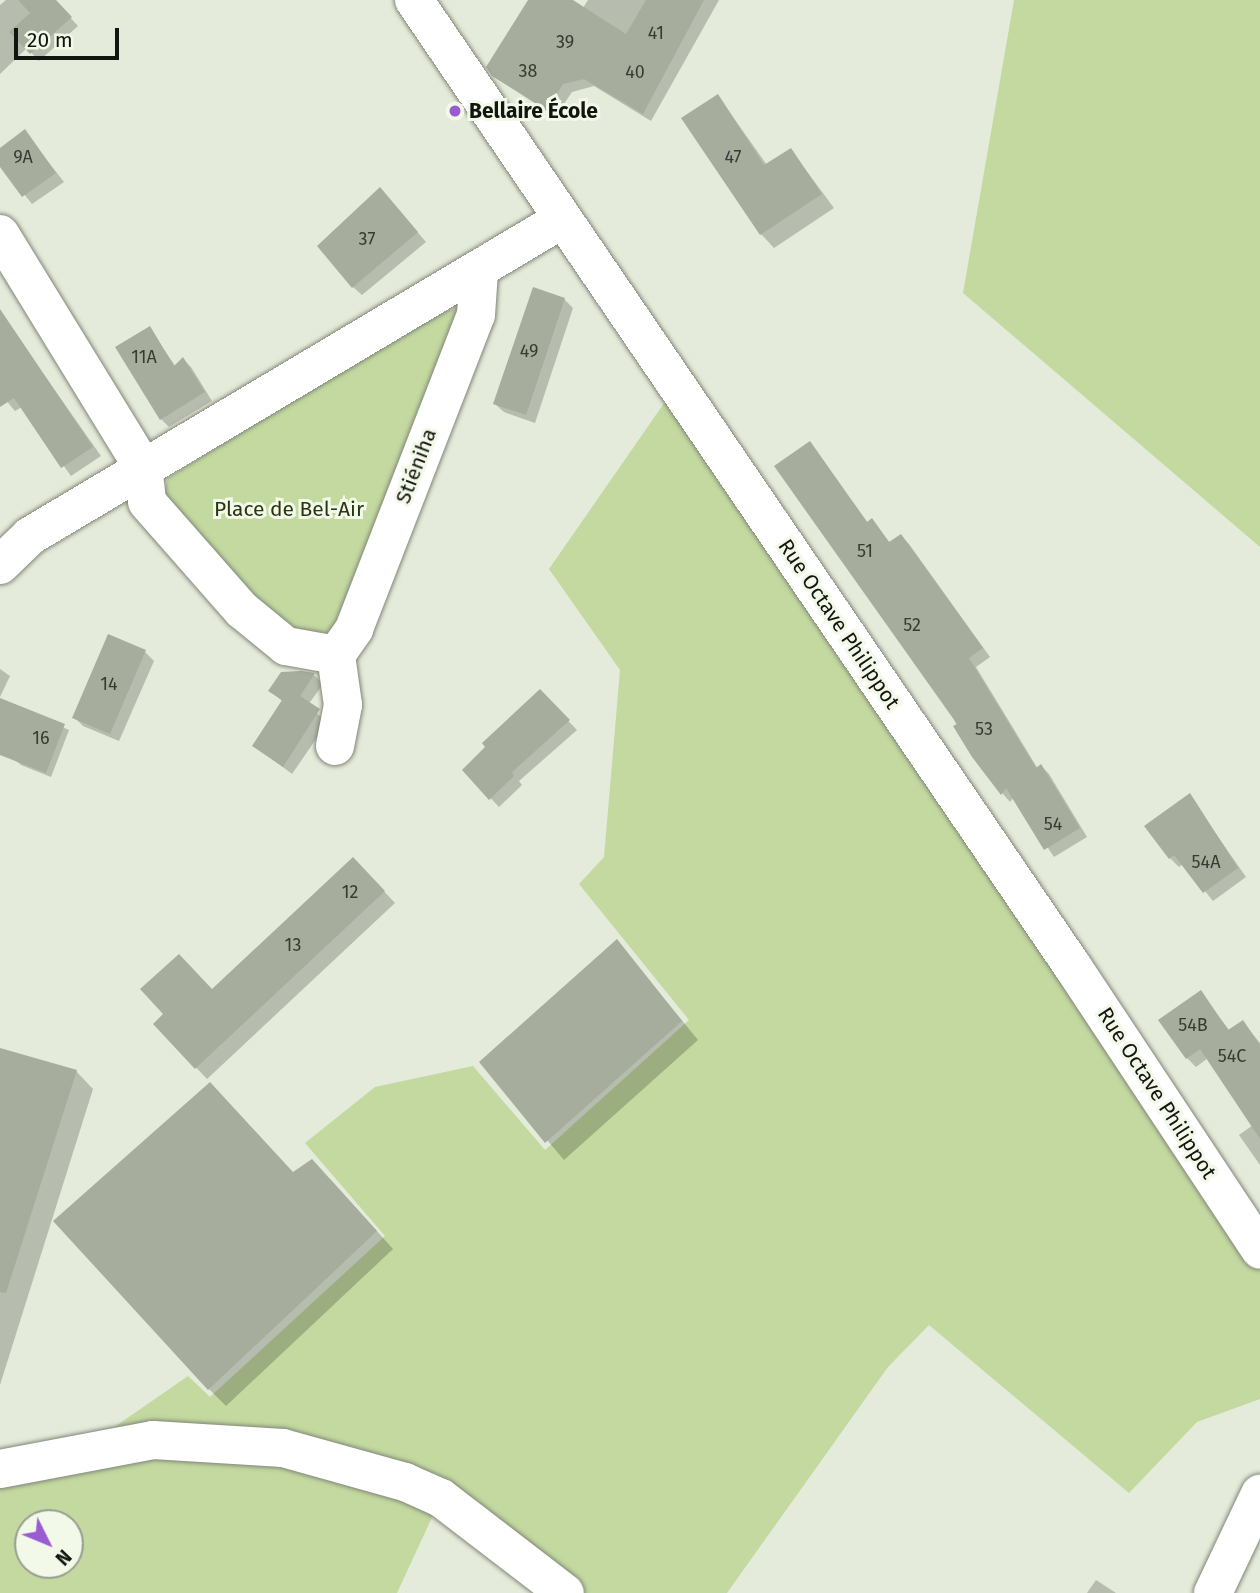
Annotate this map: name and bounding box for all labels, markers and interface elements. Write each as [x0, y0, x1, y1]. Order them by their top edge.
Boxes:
scale bar [18, 14, 122, 58]
house number: 41 [648, 22, 664, 44]
text: 20 m [27, 27, 73, 53]
house number: 39 [556, 31, 574, 53]
house number: 38 [519, 60, 537, 82]
house number: 40 [625, 61, 645, 83]
place label: Bellaire École [469, 98, 598, 124]
marker: Bellaire École [447, 103, 463, 119]
house number: 9A [13, 146, 33, 168]
house number: 47 [724, 146, 742, 168]
house number: 37 [359, 228, 375, 250]
house number: 49 [520, 340, 538, 362]
house number: 11A [131, 346, 157, 368]
street label: Stiéniha [390, 425, 442, 507]
park label: Place de Bel-Air [214, 496, 364, 522]
street label: Rue Octave Philippot [773, 534, 905, 714]
house number: 51 [857, 540, 873, 562]
house number: 52 [903, 614, 921, 636]
house number: 14 [100, 673, 118, 695]
house number: 53 [975, 718, 993, 740]
house number: 16 [32, 727, 50, 749]
house number: 54 [1044, 813, 1062, 835]
house number: 54A [1192, 851, 1220, 873]
house number: 12 [342, 881, 358, 903]
house number: 13 [285, 934, 301, 956]
street label: Rue Octave Philippot [1092, 1003, 1222, 1183]
house number: 54B [1178, 1014, 1208, 1036]
house number: 54C [1218, 1045, 1246, 1067]
north arrow [14, 1509, 84, 1579]
text: N [51, 1545, 76, 1570]

